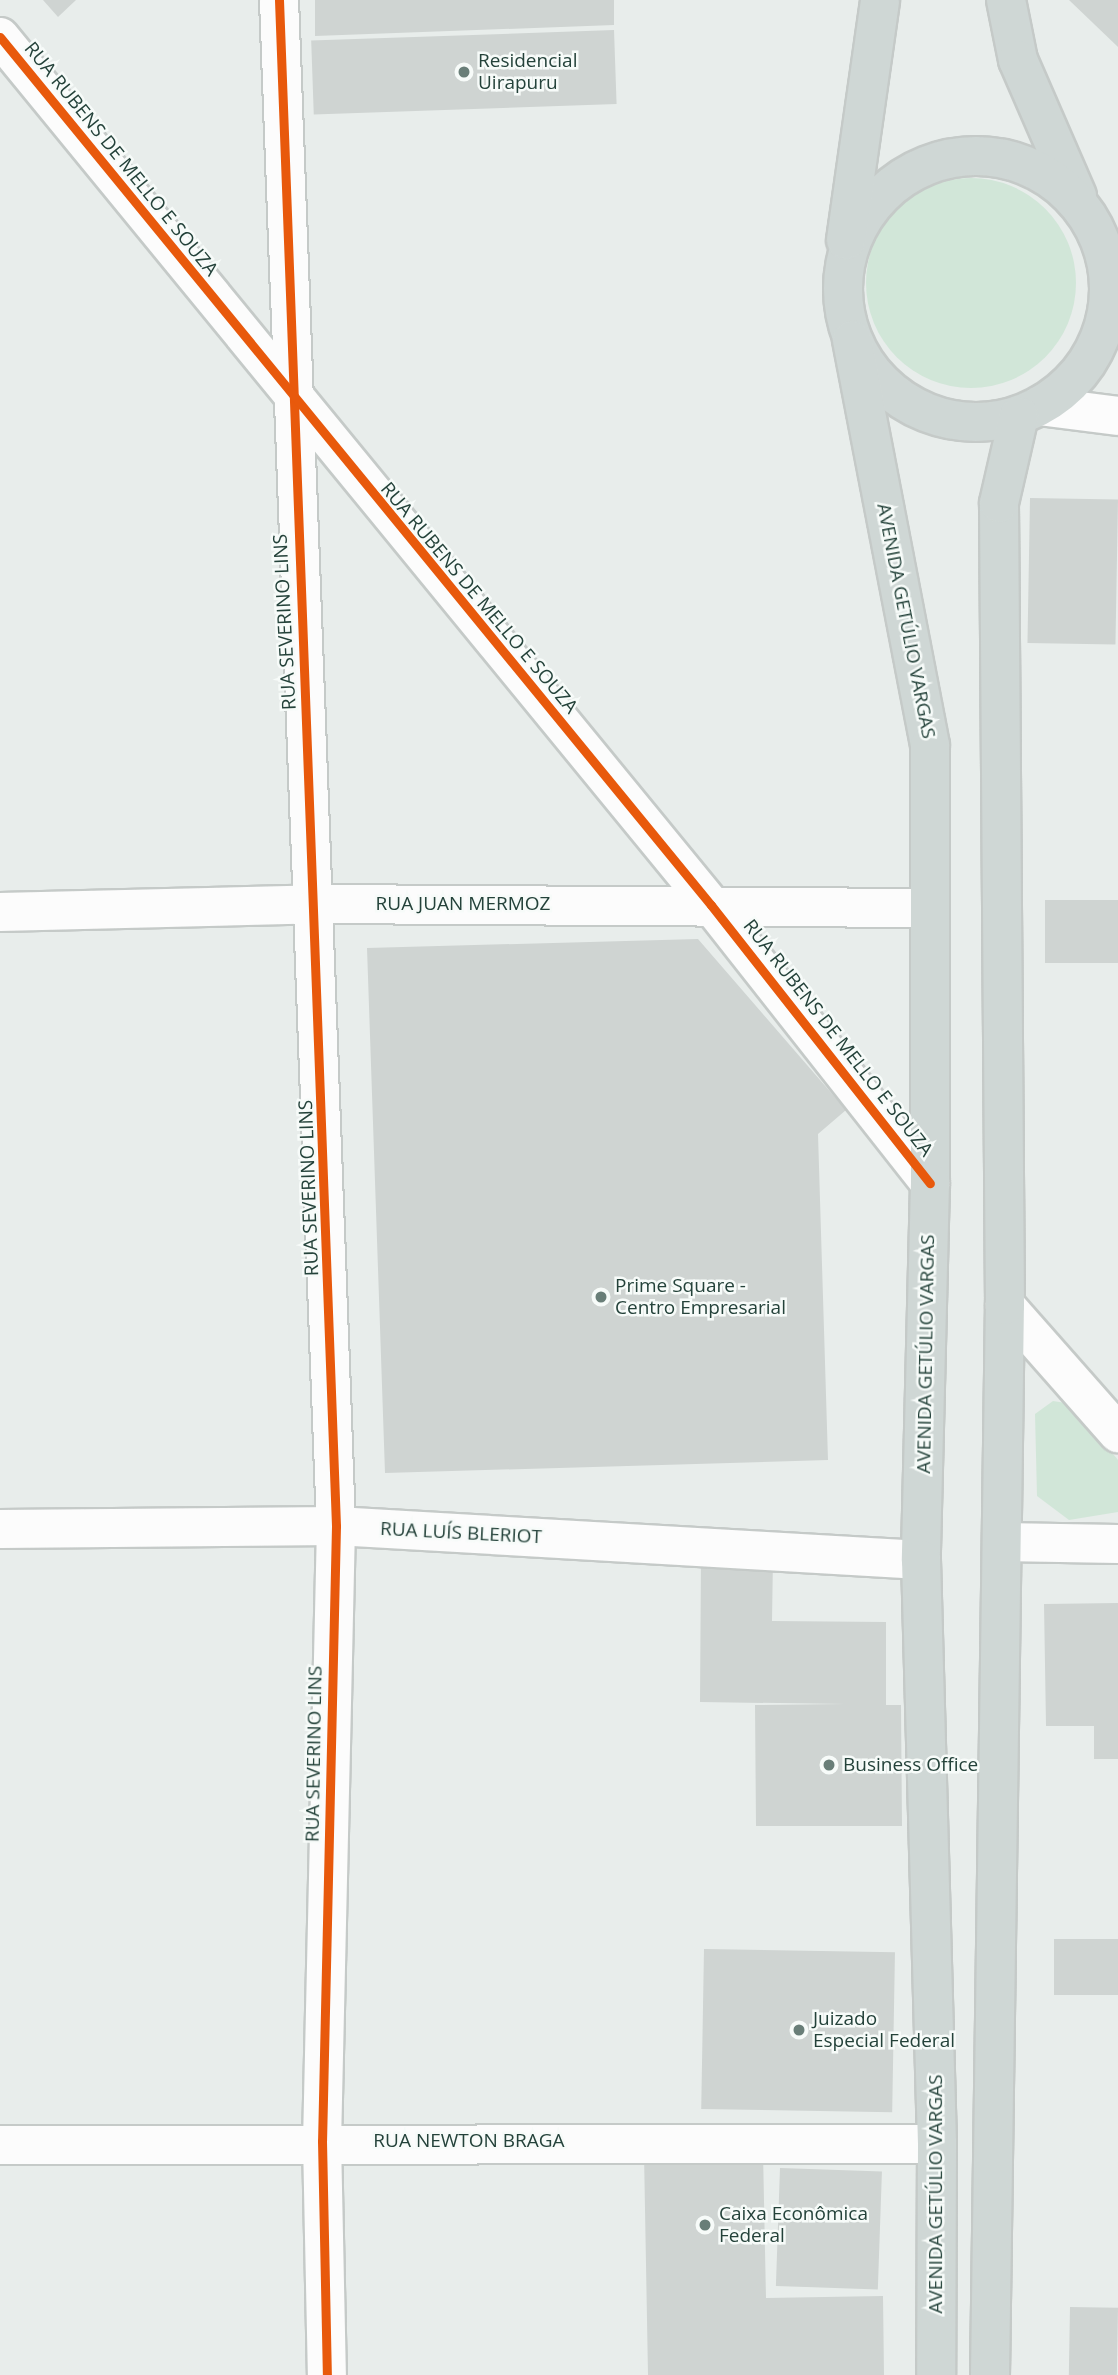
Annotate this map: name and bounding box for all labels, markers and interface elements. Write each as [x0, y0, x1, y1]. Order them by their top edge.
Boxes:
street label: RUA RUBENS DE MELLO E SOUZA [19, 37, 223, 281]
place label: Residencial Uirapuru [478, 50, 577, 94]
marker: Residencial Uirapuru [456, 64, 472, 80]
street label: RUA RUBENS DE MELLO E SOUZA [376, 478, 582, 718]
street label: AVENIDA GETÚLIO VARGAS [872, 501, 940, 741]
street label: RUA SEVERINO LINS [269, 533, 301, 711]
street label: RUA JUAN MERMOZ [376, 893, 550, 915]
street label: RUA RUBENS DE MELLO E SOUZA [738, 915, 938, 1161]
street label: RUA SEVERINO LINS [295, 1099, 323, 1277]
street label: AVENIDA GETÚLIO VARGAS [913, 1234, 939, 1474]
place label: Prime Square - Centro Empresarial [615, 1275, 786, 1319]
marker: Prime Square - Centro Empresarial [593, 1289, 609, 1305]
street label: RUA LUÍS BLERIOT [380, 1517, 542, 1549]
street label: RUA SEVERINO LINS [301, 1666, 327, 1842]
place label: Business Office [843, 1754, 978, 1776]
marker: Business Office [821, 1757, 837, 1773]
place label: Juizado Especial Federal [813, 2008, 955, 2052]
marker: Juizado Especial Federal [791, 2022, 807, 2038]
street label: AVENIDA GETÚLIO VARGAS [925, 2074, 947, 2314]
street label: RUA NEWTON BRAGA [373, 2130, 565, 2152]
place label: Caixa Econômica Federal [719, 2203, 868, 2247]
marker: Caixa Econômica Federal [697, 2217, 713, 2233]

